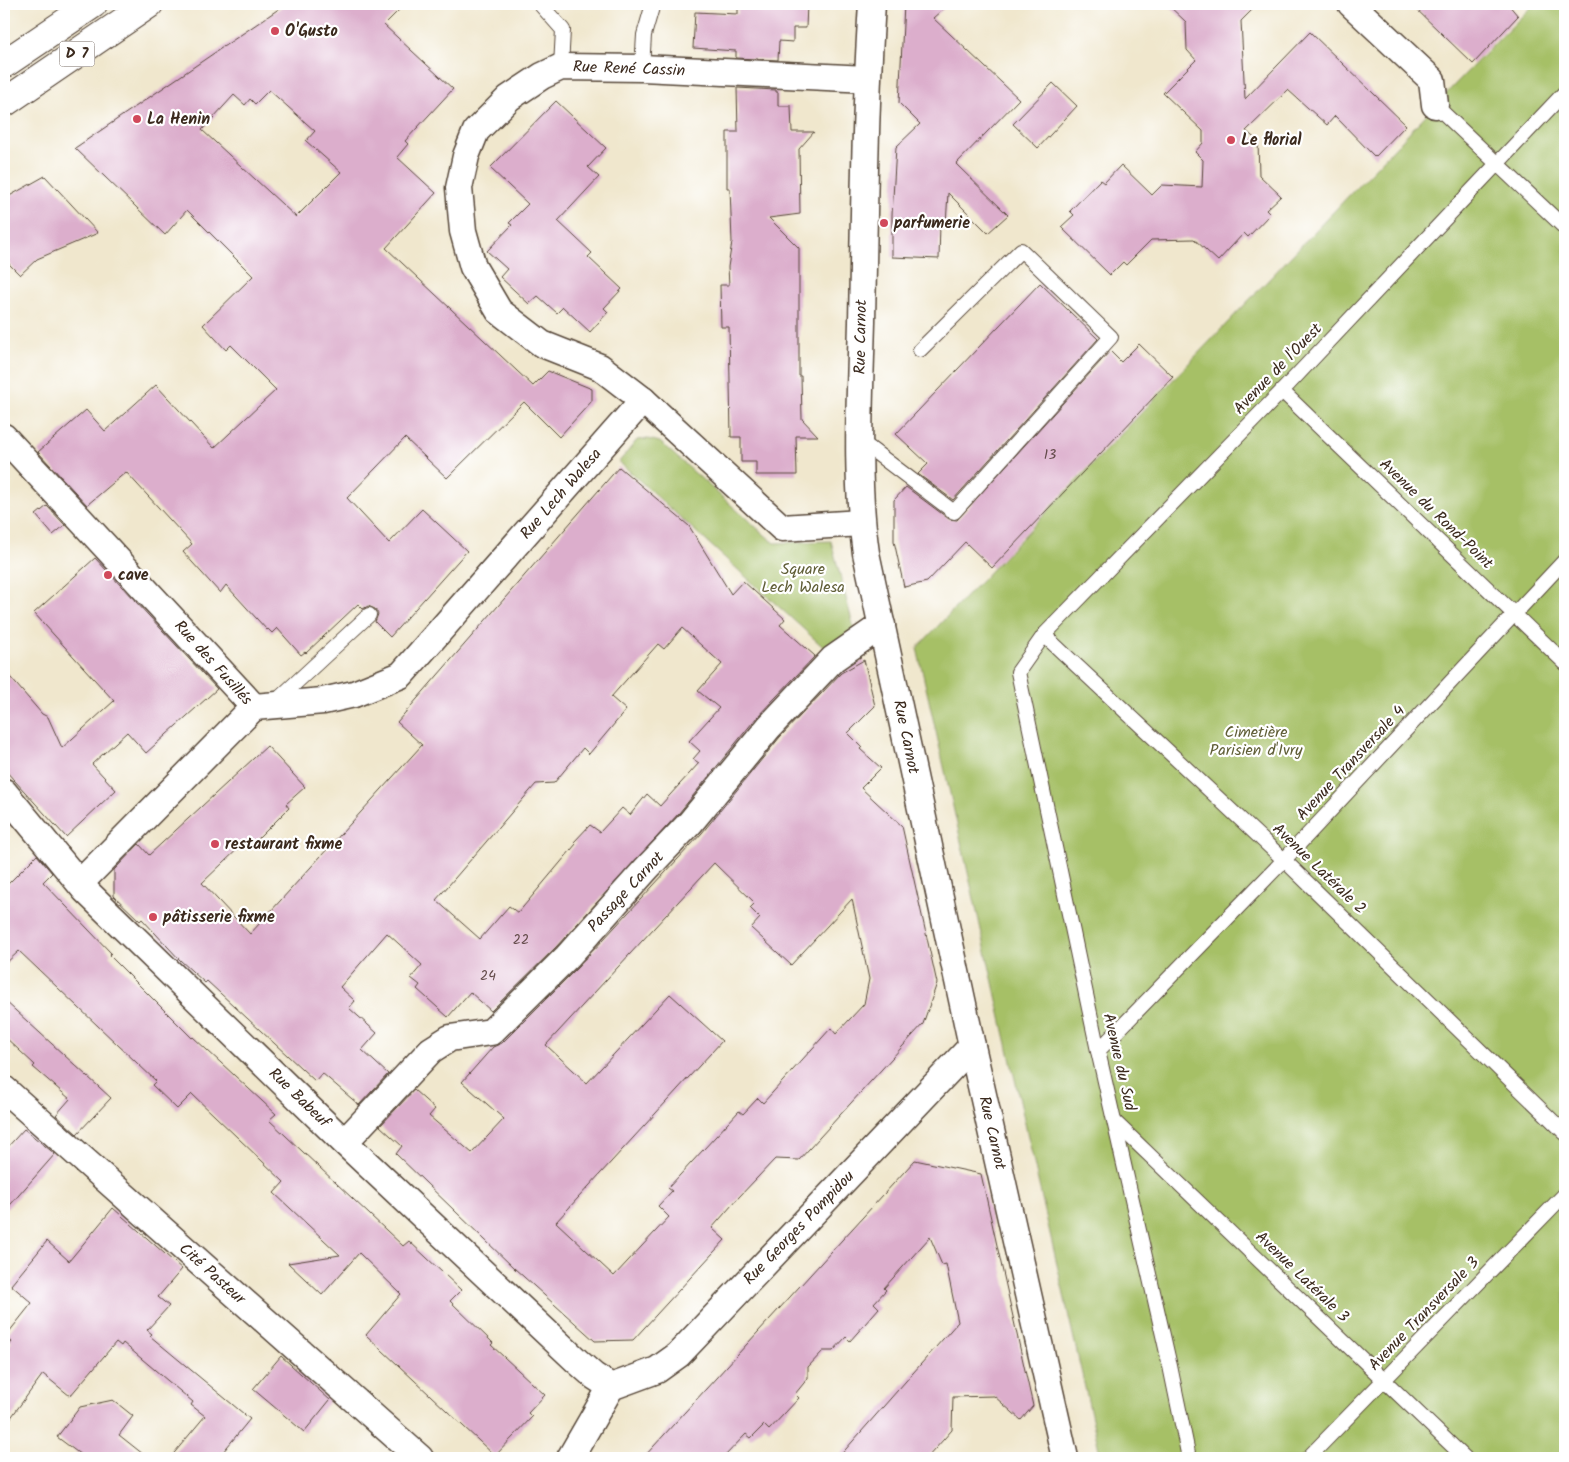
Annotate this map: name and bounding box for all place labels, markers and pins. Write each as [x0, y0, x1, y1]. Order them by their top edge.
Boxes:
place label: O'Gusto [285, 19, 338, 44]
marker: O'Gusto [269, 25, 281, 37]
place label: La Henin [147, 107, 210, 132]
marker: La Henin [131, 113, 143, 125]
place label: Le florial [1241, 128, 1302, 153]
marker: Le florial [1225, 134, 1237, 146]
place label: parfumerie [893, 211, 970, 236]
marker: parfumerie [878, 217, 890, 229]
place label: cave [118, 563, 149, 588]
marker: cave [102, 569, 114, 581]
place label: restaurant fixme [225, 832, 342, 857]
marker: restaurant fixme [209, 838, 221, 850]
place label: pâtisserie fixme [162, 905, 275, 930]
marker: pâtisserie fixme [147, 911, 159, 923]

